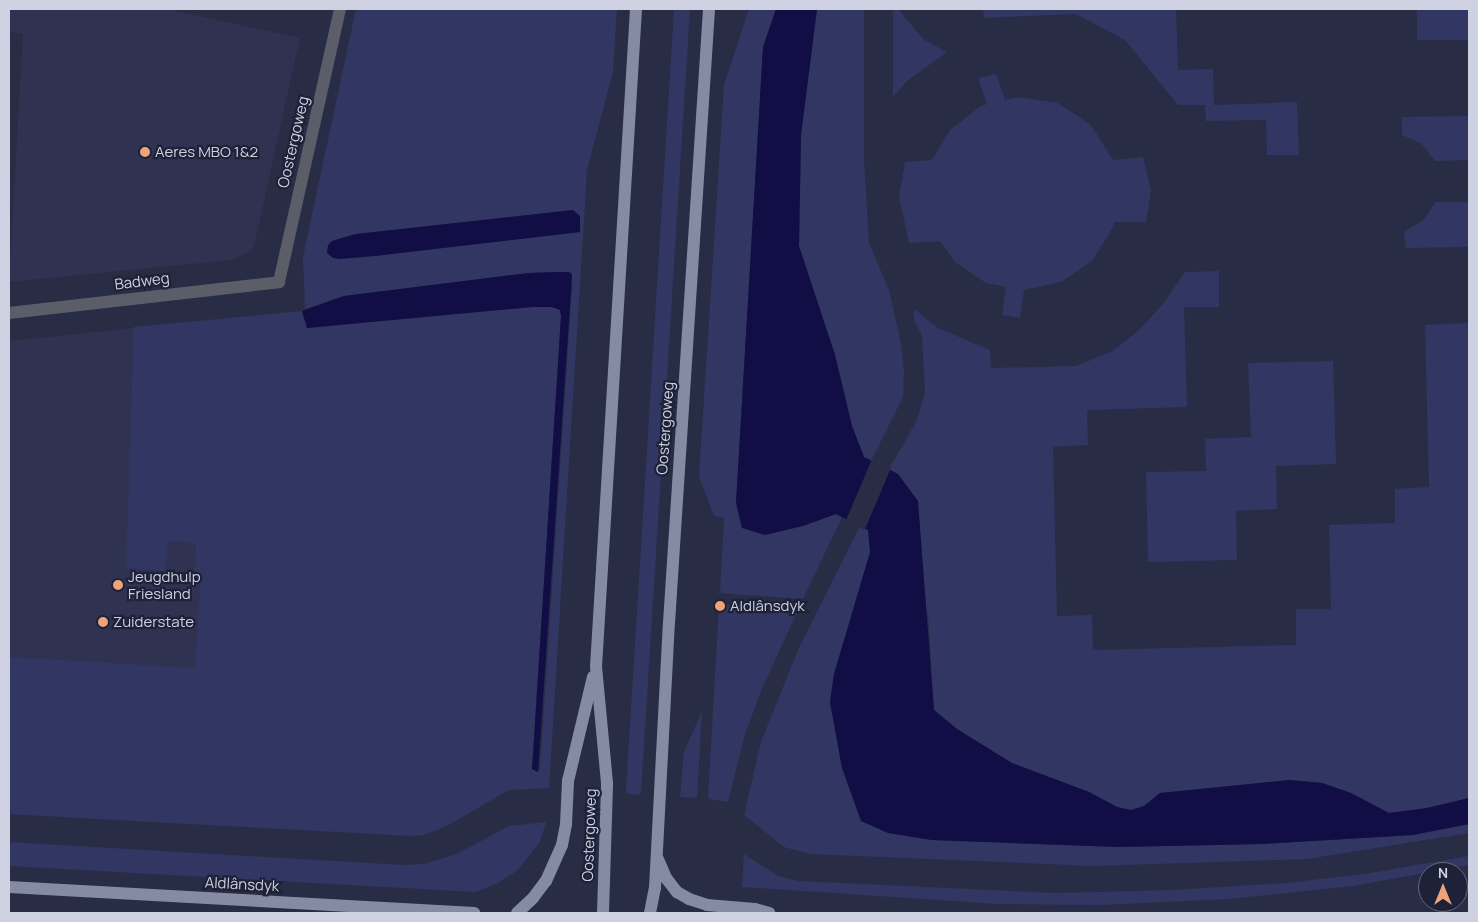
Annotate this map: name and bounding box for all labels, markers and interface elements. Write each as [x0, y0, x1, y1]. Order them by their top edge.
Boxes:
street label: Oostergoweg [274, 94, 312, 190]
place label: Aeres MBO 1&2 [155, 143, 258, 161]
marker: Aeres MBO 1&2 [139, 146, 151, 158]
street label: Badweg [113, 269, 171, 293]
street label: Oostergoweg [653, 381, 677, 475]
place label: Jeugdhulp Friesland [128, 567, 201, 602]
marker: Jeugdhulp Friesland [112, 579, 124, 591]
place label: Aldlânsdyk [730, 597, 805, 615]
marker: Aldlânsdyk [714, 600, 726, 612]
place label: Zuiderstate [113, 613, 194, 631]
marker: Zuiderstate [97, 616, 109, 628]
street label: Oostergoweg [578, 788, 600, 882]
north arrow [1418, 862, 1468, 912]
text: N [1438, 863, 1448, 882]
street label: Aldlânsdyk [204, 873, 280, 895]

